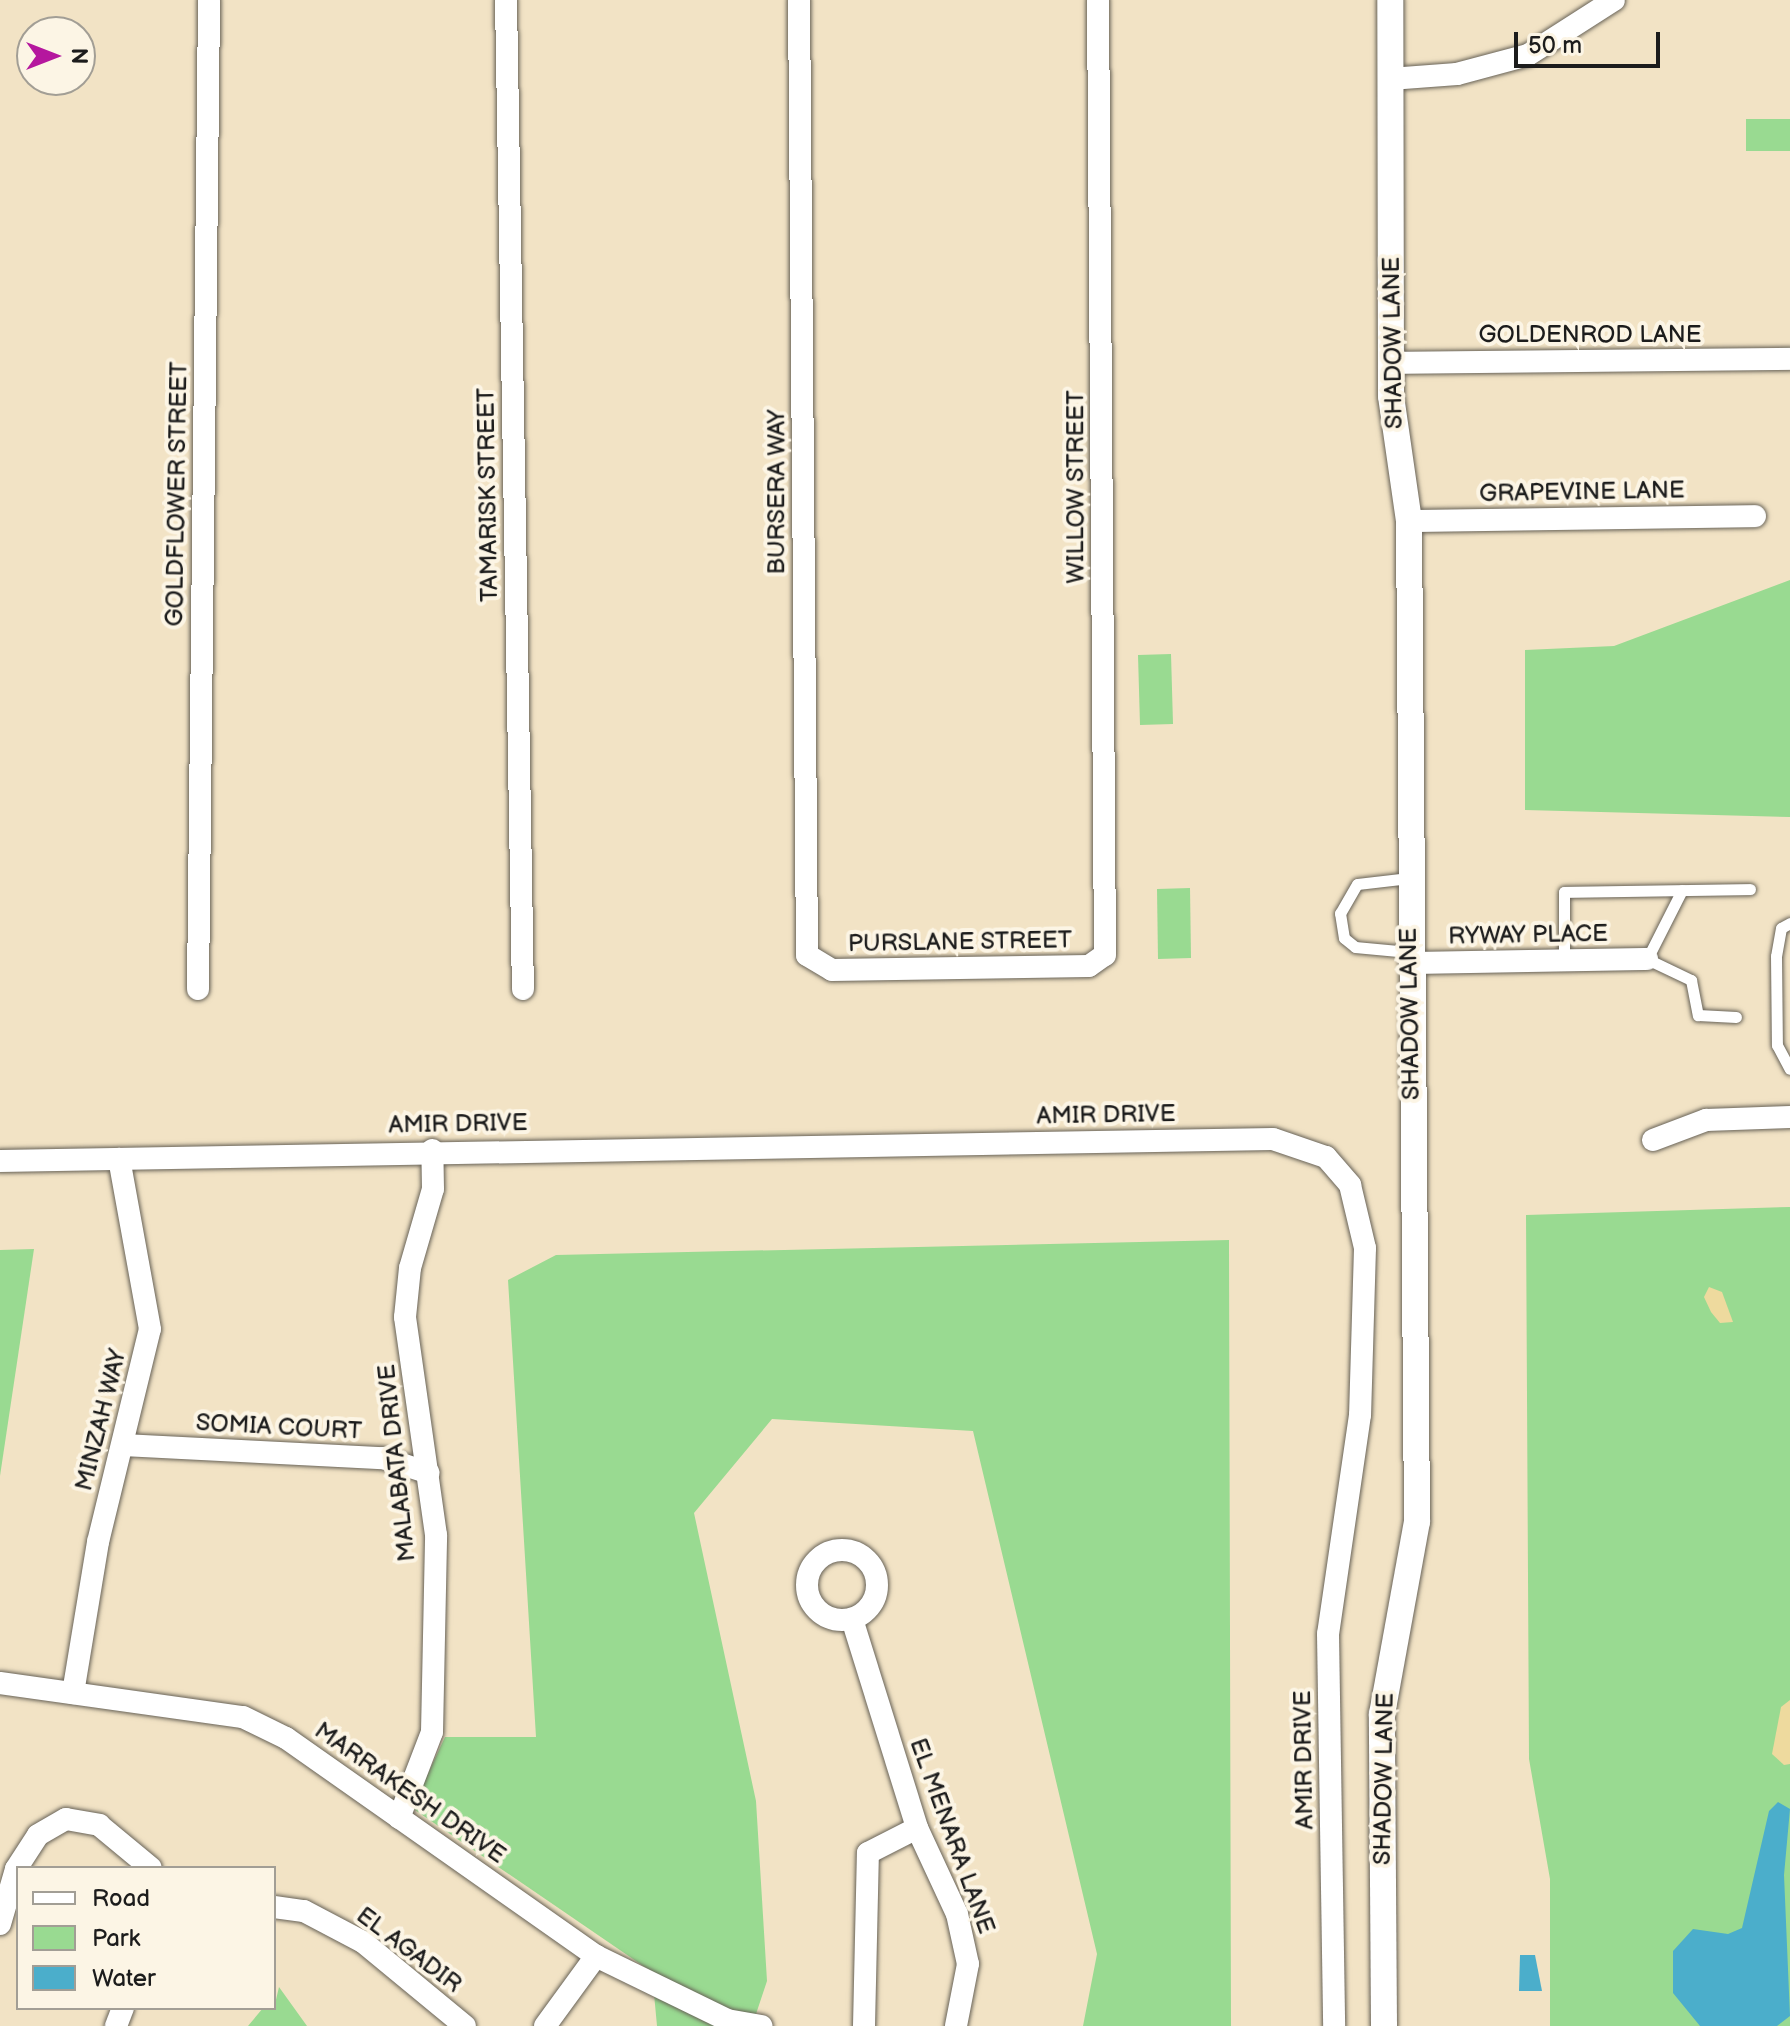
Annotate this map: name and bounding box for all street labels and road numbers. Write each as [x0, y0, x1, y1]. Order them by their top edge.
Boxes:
street label: SHADOW LANE [1377, 257, 1409, 429]
street label: GOLDENROD LANE [1478, 321, 1702, 349]
street label: GOLDFLOWER STREET [160, 361, 194, 627]
street label: TAMARISK STREET [472, 387, 504, 603]
street label: WILLOW STREET [1062, 390, 1090, 584]
street label: BURSERA WAY [763, 409, 791, 575]
street label: GRAPEVINE LANE [1479, 476, 1685, 508]
street label: RYWAY PLACE [1448, 919, 1608, 951]
street label: PURSLANE STREET [847, 926, 1073, 958]
street label: SHADOW LANE [1394, 928, 1426, 1100]
street label: AMIR DRIVE [1036, 1099, 1176, 1131]
street label: AMIR DRIVE [388, 1108, 528, 1140]
street label: MINZAH WAY [69, 1346, 133, 1494]
street label: MALABATA DRIVE [372, 1363, 422, 1563]
street label: SOMIA COURT [195, 1408, 363, 1446]
street label: AMIR DRIVE [1288, 1690, 1320, 1830]
street label: SHADOW LANE [1368, 1693, 1400, 1865]
street label: MARRAKESH DRIVE [309, 1716, 511, 1870]
street label: EL MENARA LANE [903, 1734, 1001, 1938]
street label: EL AGADIR [351, 1901, 467, 1999]

